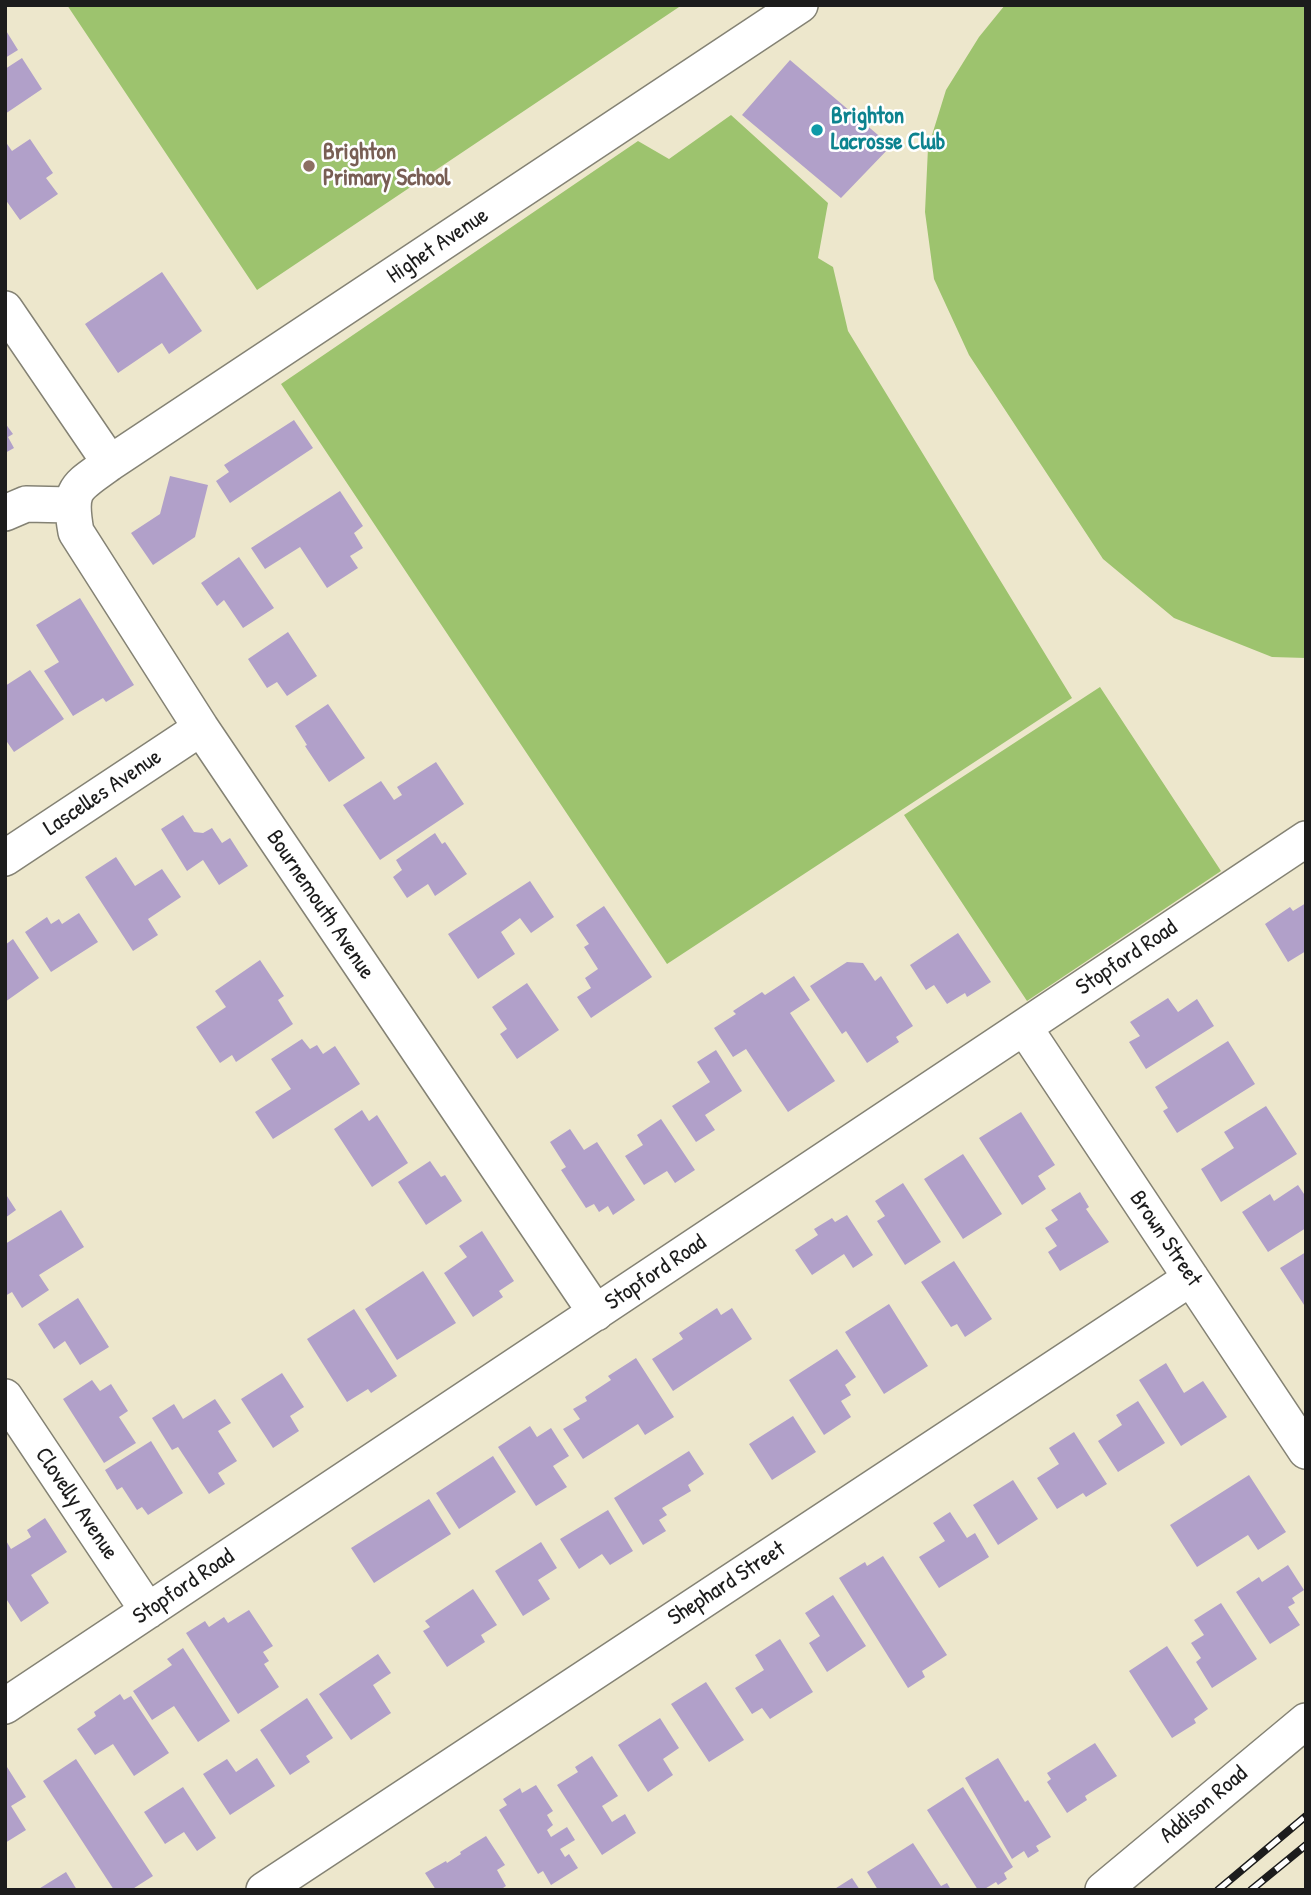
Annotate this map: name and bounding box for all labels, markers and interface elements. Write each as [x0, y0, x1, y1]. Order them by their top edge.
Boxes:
place label: Brighton Lacrosse Club [831, 103, 945, 157]
marker: Brighton Lacrosse Club [809, 122, 825, 138]
place label: Brighton Primary School [323, 139, 450, 193]
marker: Brighton Primary School [301, 158, 317, 174]
street label: Highet Avenue [382, 202, 494, 290]
street label: Lascelles Avenue [39, 744, 167, 842]
street label: Bournemouth Avenue [260, 825, 380, 985]
street label: Stopford Road [1071, 914, 1183, 1002]
street label: Brown Street [1123, 1186, 1207, 1292]
street label: Stopford Road [600, 1229, 712, 1317]
street label: Clovelly Avenue [28, 1443, 124, 1565]
street label: Shephard Street [663, 1536, 791, 1632]
street label: Stopford Road [128, 1543, 240, 1631]
street label: Addison Road [1155, 1760, 1253, 1850]

